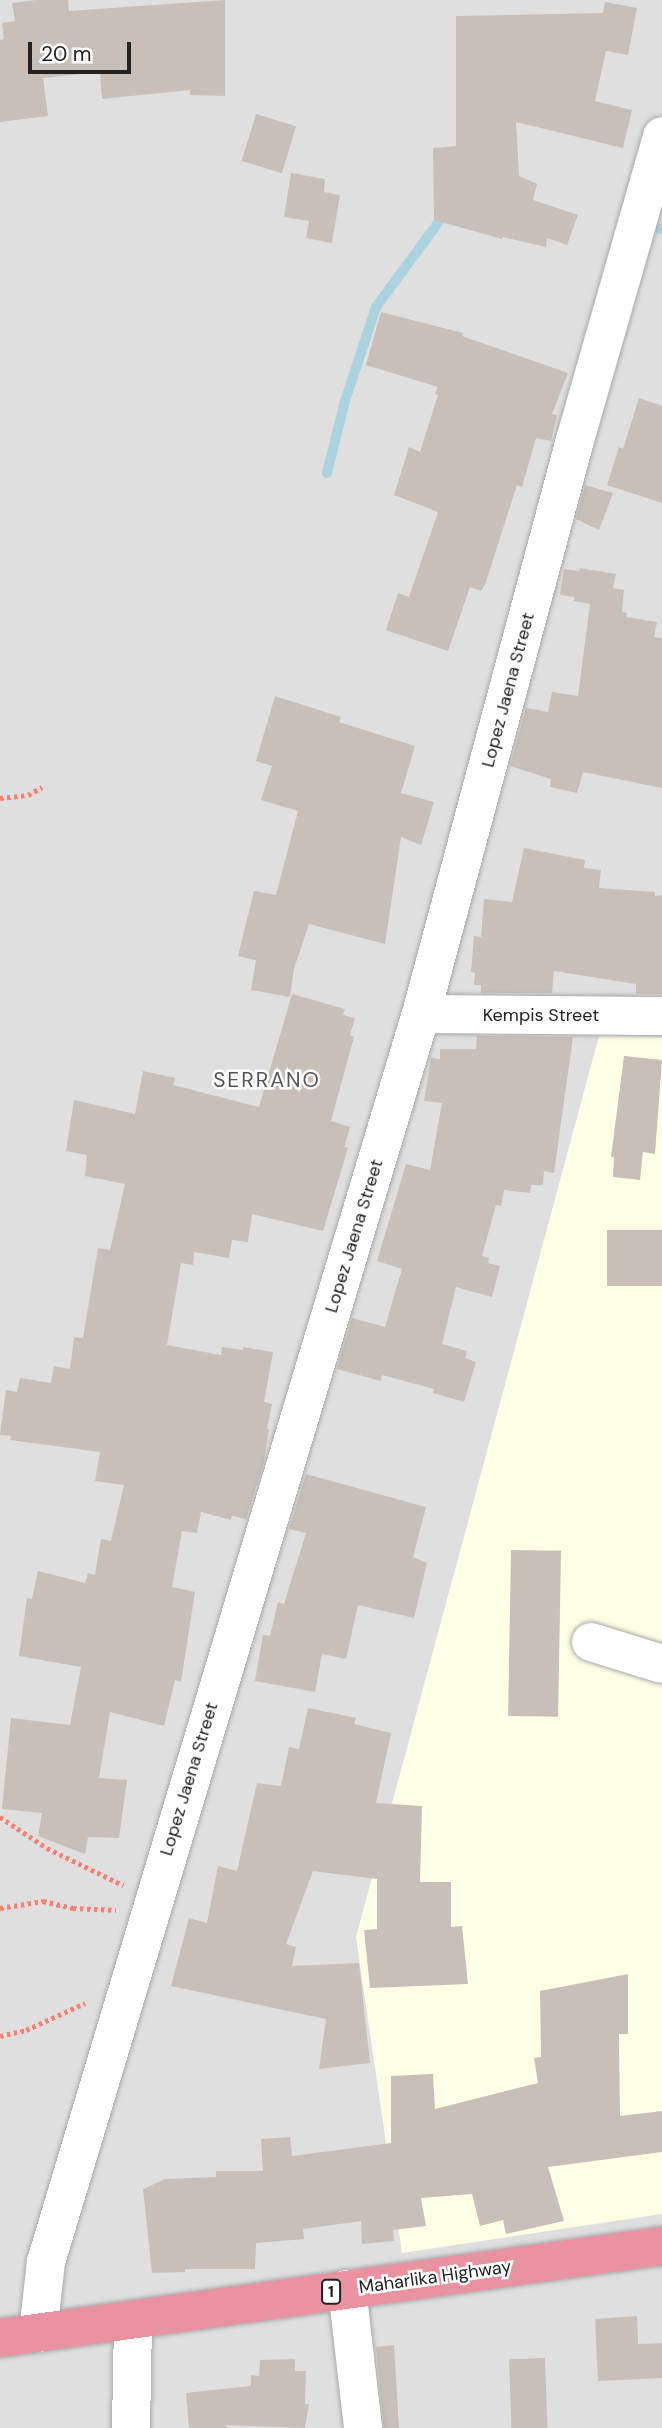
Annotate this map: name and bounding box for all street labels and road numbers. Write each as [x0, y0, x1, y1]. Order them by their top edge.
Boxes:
street label: Lopez Jaena Street [477, 610, 539, 770]
street label: Kempis Street [483, 1004, 599, 1026]
street label: Lopez Jaena Street [320, 1157, 388, 1315]
street label: Lopez Jaena Street [155, 1700, 223, 1858]
street label: Maharlika Highway [357, 2256, 513, 2298]
road number: 1 [320, 2280, 342, 2304]

